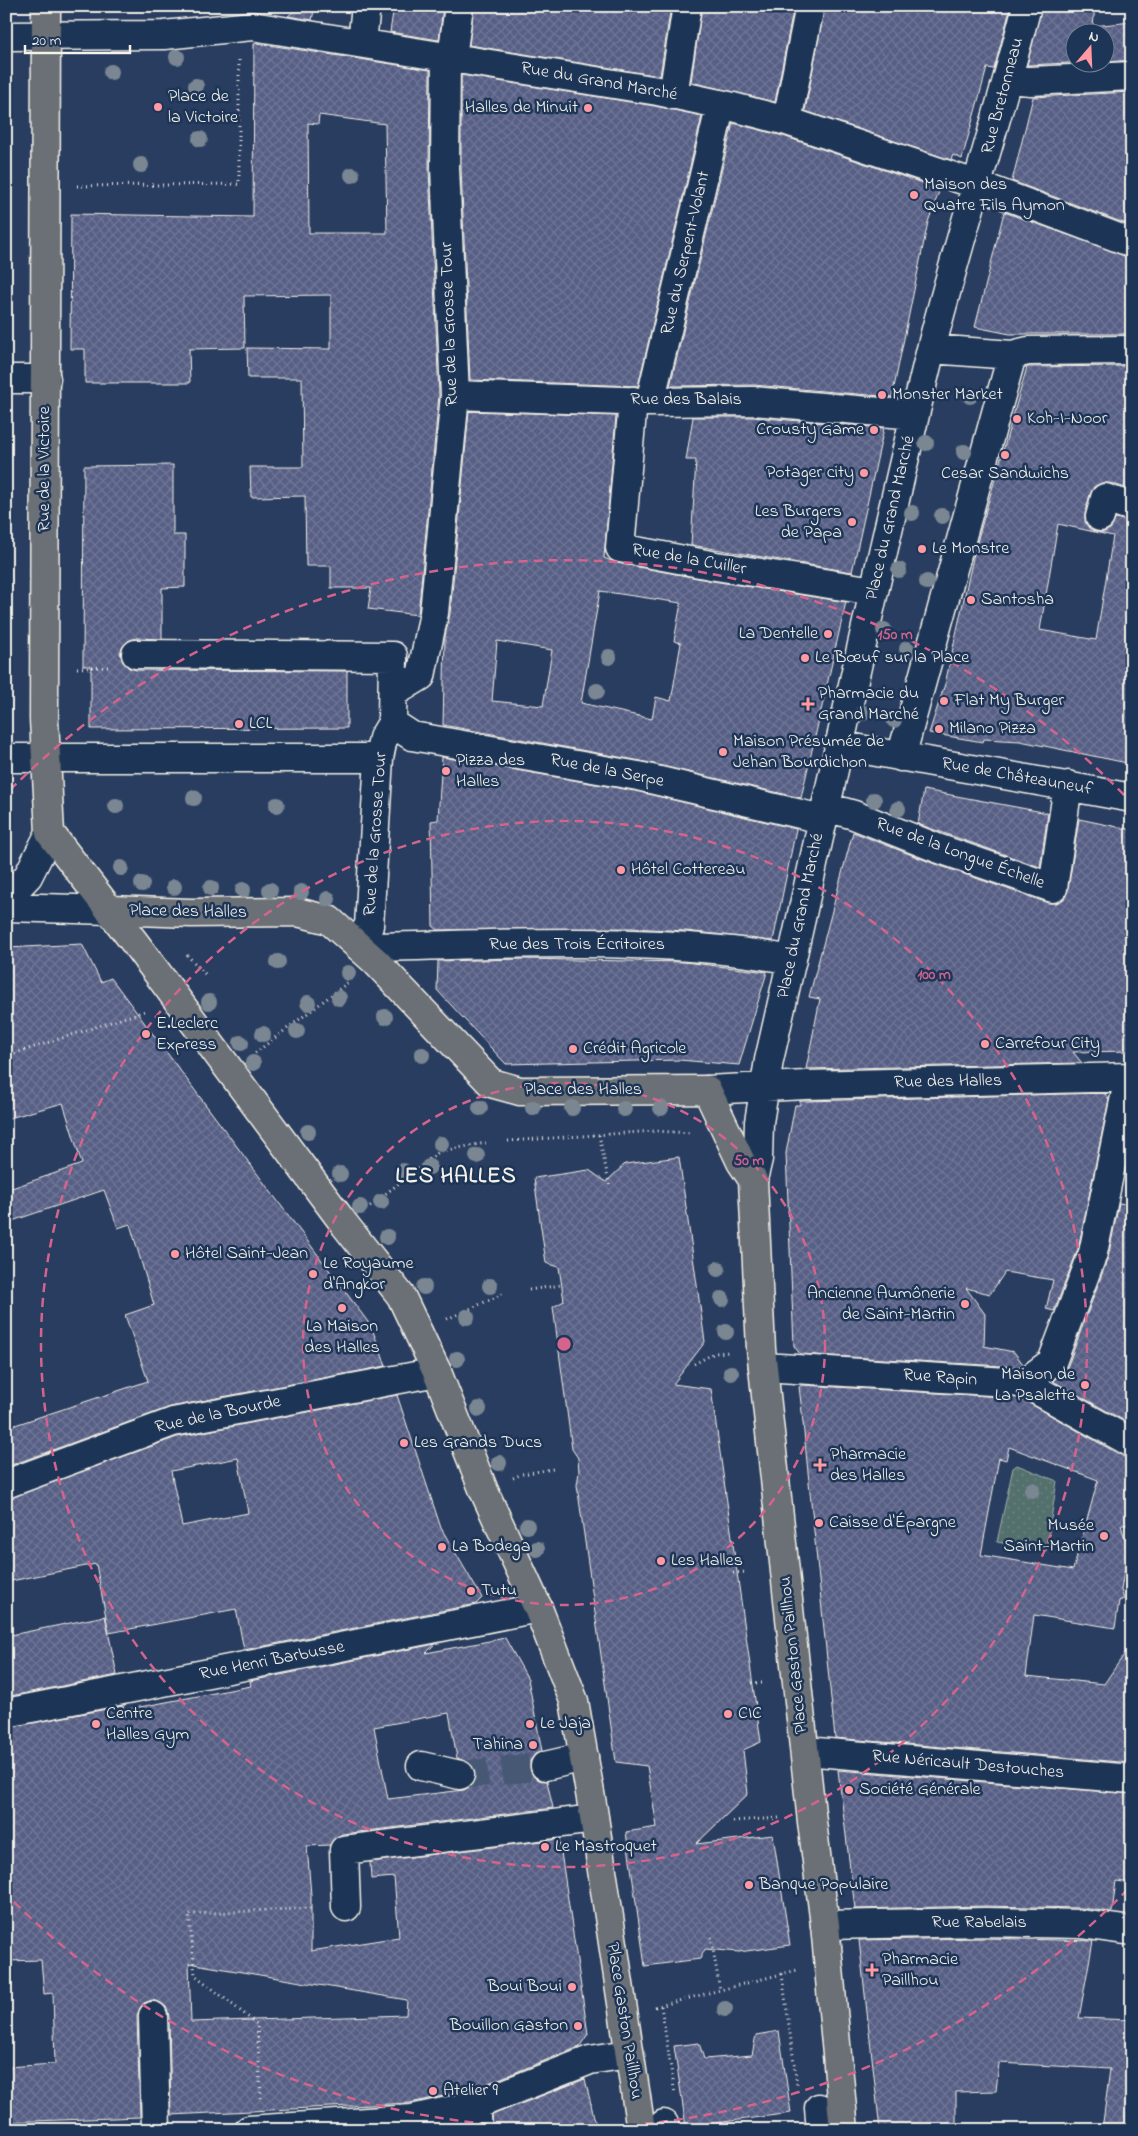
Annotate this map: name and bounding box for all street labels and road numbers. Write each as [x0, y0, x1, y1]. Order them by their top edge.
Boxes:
street label: Rue Bretonneau [975, 35, 1031, 157]
street label: Rue du Grand Marché [519, 55, 680, 109]
street label: Rue du Serpent-Volant [655, 169, 717, 337]
street label: Rue de la Grosse Tour [434, 241, 466, 407]
street label: Rue des Balais [630, 387, 742, 413]
street label: Rue de la Victoire [32, 405, 58, 532]
street label: Place du Grand Marché [859, 432, 923, 603]
street label: Rue de la Cuiller [630, 537, 749, 583]
street label: Rue de la Serpe [548, 747, 667, 795]
street label: Rue de la Grosse Tour [357, 751, 395, 917]
street label: Rue de Châteauneuf [939, 751, 1095, 803]
street label: Rue de la Longue Échelle [872, 811, 1049, 898]
street label: Place du Grand Marché [771, 830, 831, 1001]
street label: Place des Halles [129, 898, 247, 926]
street label: Rue des Trois Écritoires [489, 932, 665, 958]
street label: Rue des Halles [894, 1068, 1002, 1096]
street label: Place des Halles [524, 1077, 642, 1103]
street label: Rue Rapin [902, 1362, 978, 1394]
street label: Rue de la Bourde [153, 1389, 284, 1441]
street label: Place Gaston Paillhou [773, 1575, 815, 1735]
street label: Rue Henri Barbusse [197, 1634, 348, 1688]
street label: Rue Néricault Destouches [871, 1744, 1065, 1786]
street label: Rue Rabelais [931, 1910, 1027, 1936]
street label: Place Gaston Paillhou [599, 1941, 649, 2101]

